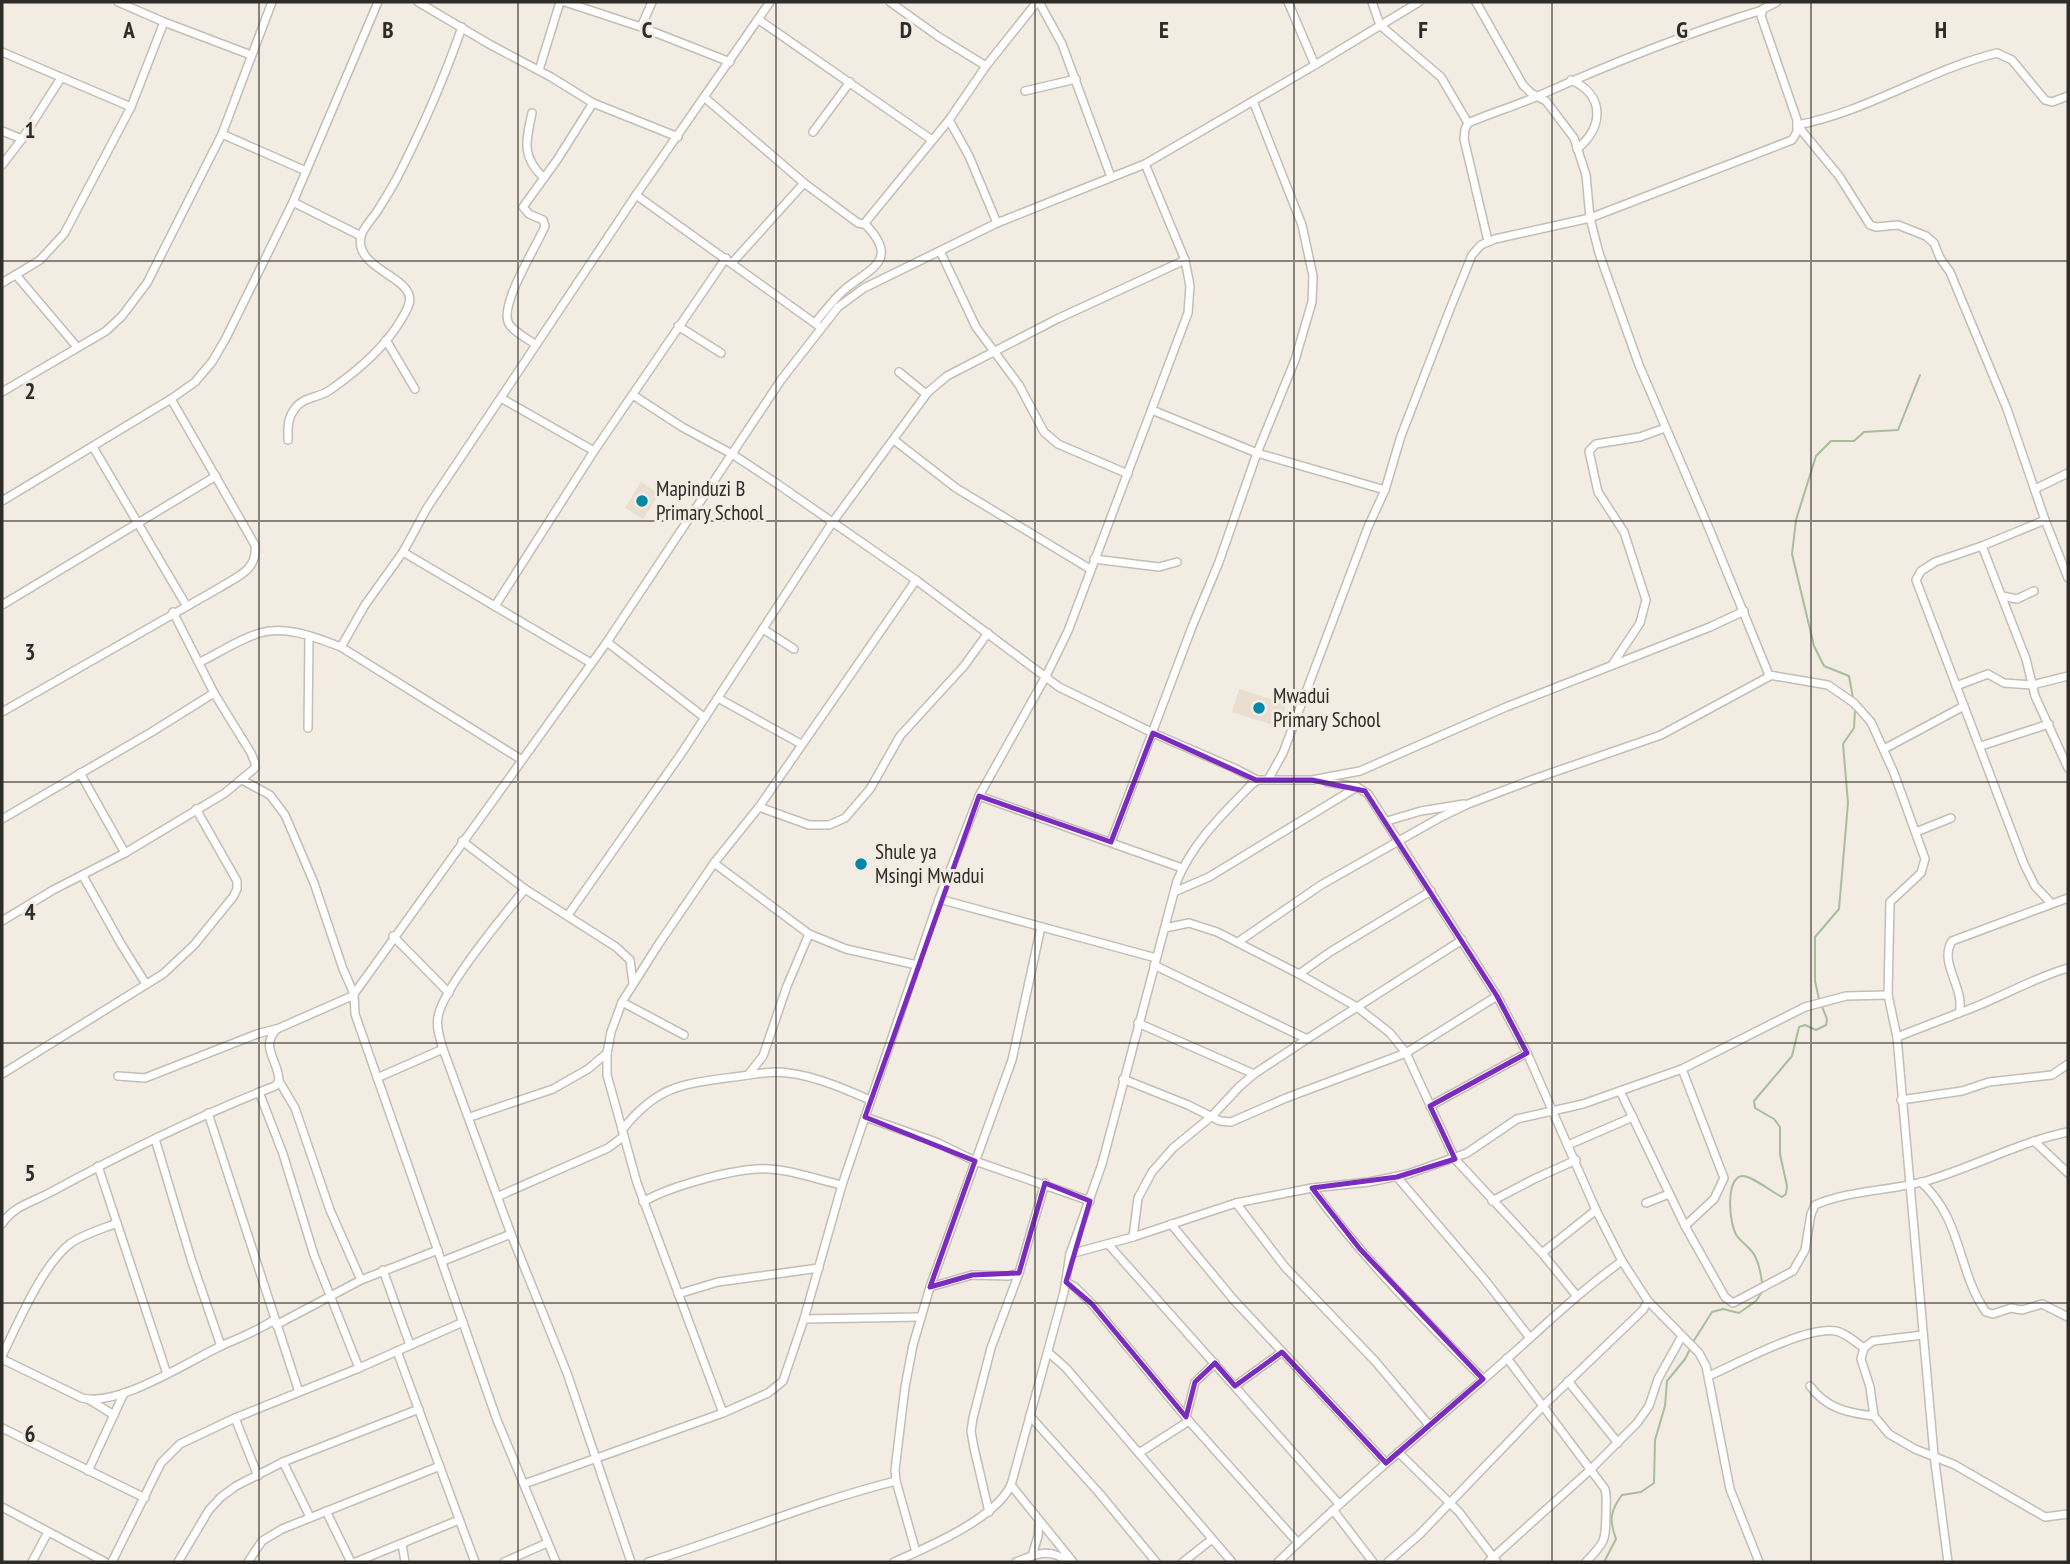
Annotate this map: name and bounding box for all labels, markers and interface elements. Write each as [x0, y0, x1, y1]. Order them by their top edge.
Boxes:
text: A [122, 15, 135, 44]
text: B [382, 15, 394, 44]
text: C [642, 15, 653, 44]
text: D [900, 15, 912, 44]
text: E [1159, 15, 1169, 44]
text: F [1418, 15, 1428, 44]
text: G [1676, 15, 1688, 44]
text: H [1935, 15, 1947, 44]
text: 1 [25, 115, 36, 144]
text: 2 [25, 376, 36, 405]
place label: Mapinduzi B Primary School [656, 475, 764, 526]
marker: Mapinduzi B Primary School [634, 493, 650, 509]
text: 3 [25, 637, 36, 666]
place label: Mwadui Primary School [1273, 682, 1381, 733]
marker: Mwadui Primary School [1251, 700, 1267, 716]
place label: Shule ya Msingi Mwadui [875, 838, 984, 889]
marker: Shule ya Msingi Mwadui [853, 856, 869, 872]
text: 4 [25, 897, 36, 926]
text: 5 [25, 1158, 36, 1187]
text: 6 [25, 1419, 36, 1448]

